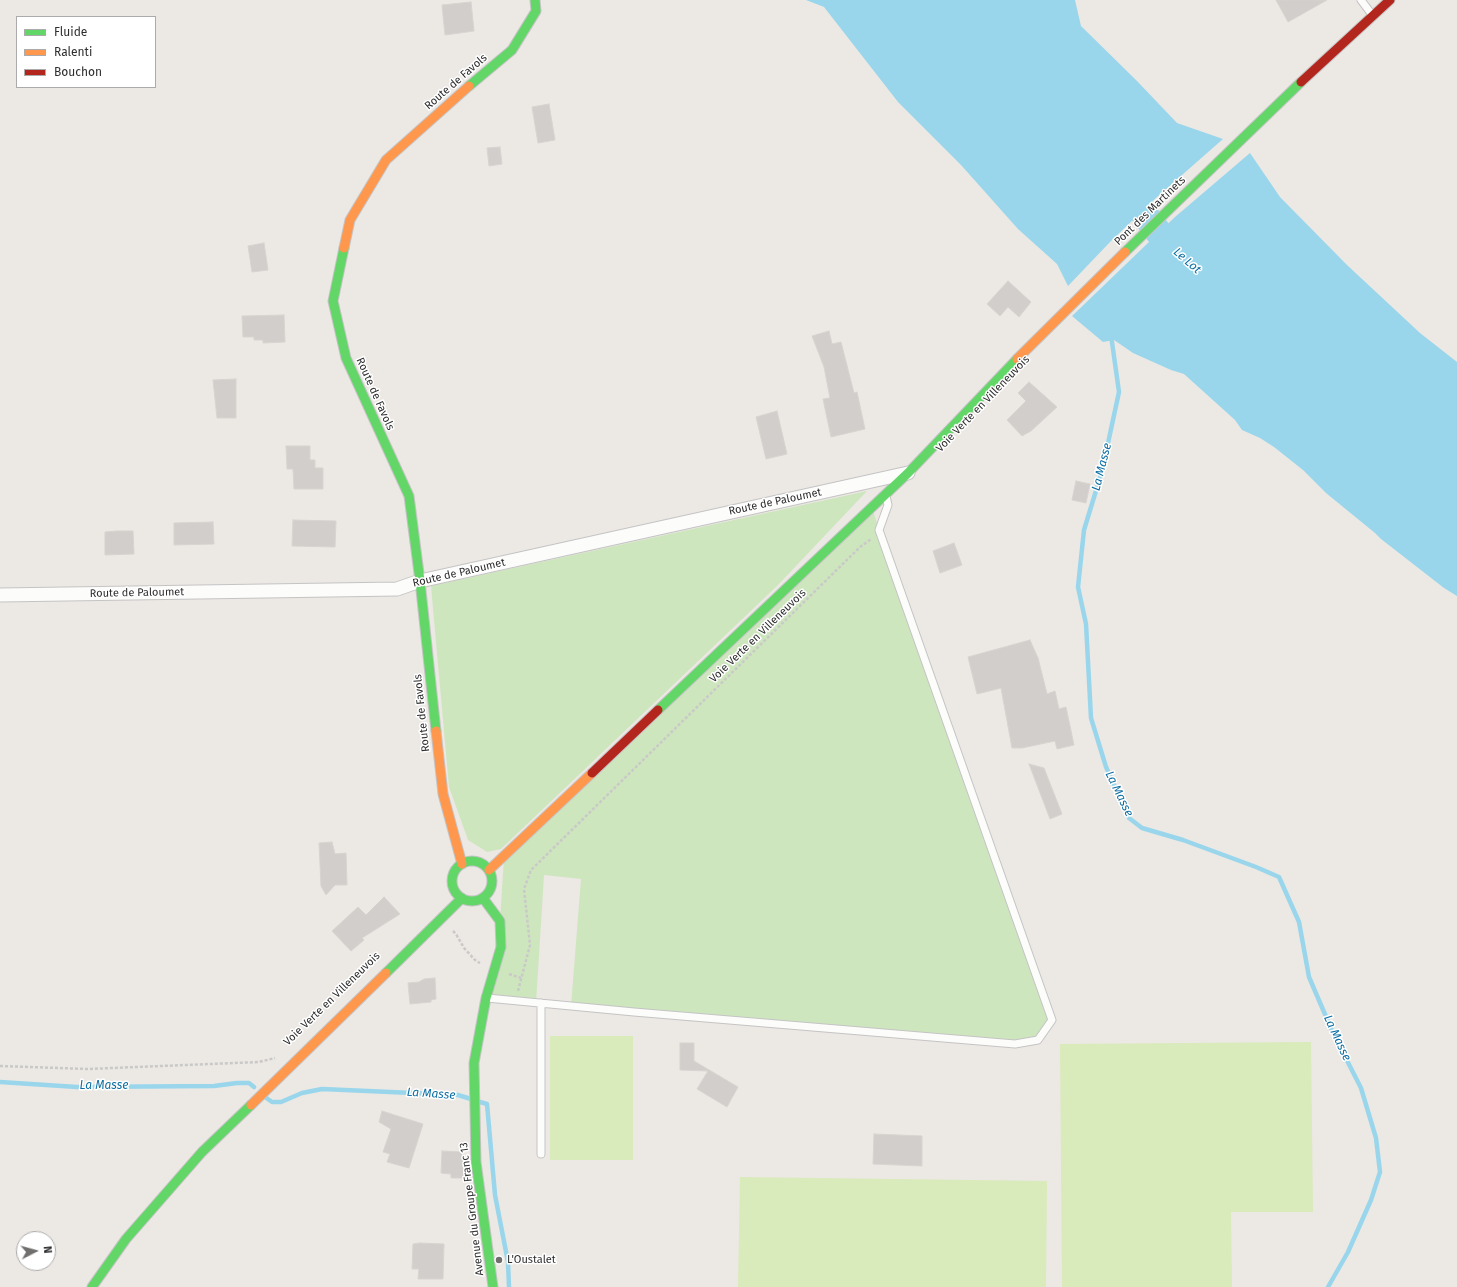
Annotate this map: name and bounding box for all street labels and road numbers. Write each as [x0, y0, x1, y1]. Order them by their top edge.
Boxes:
street label: Route de Favols [422, 51, 490, 113]
street label: Pont des Martinets [1112, 174, 1188, 248]
street label: Voie Verte en Villeneuvois [933, 353, 1033, 455]
street label: Route de Favols [353, 356, 397, 432]
street label: Route de Paloumet [727, 486, 823, 518]
street label: Route de Paloumet [411, 556, 507, 590]
street label: Route de Paloumet [90, 586, 184, 600]
street label: Voie Verte en Villeneuvois [707, 586, 809, 686]
street label: Route de Favols [411, 673, 433, 753]
street label: Voie Verte en Villeneuvois [281, 949, 383, 1049]
street label: Avenue du Groupe Franc 13 [457, 1142, 487, 1276]

